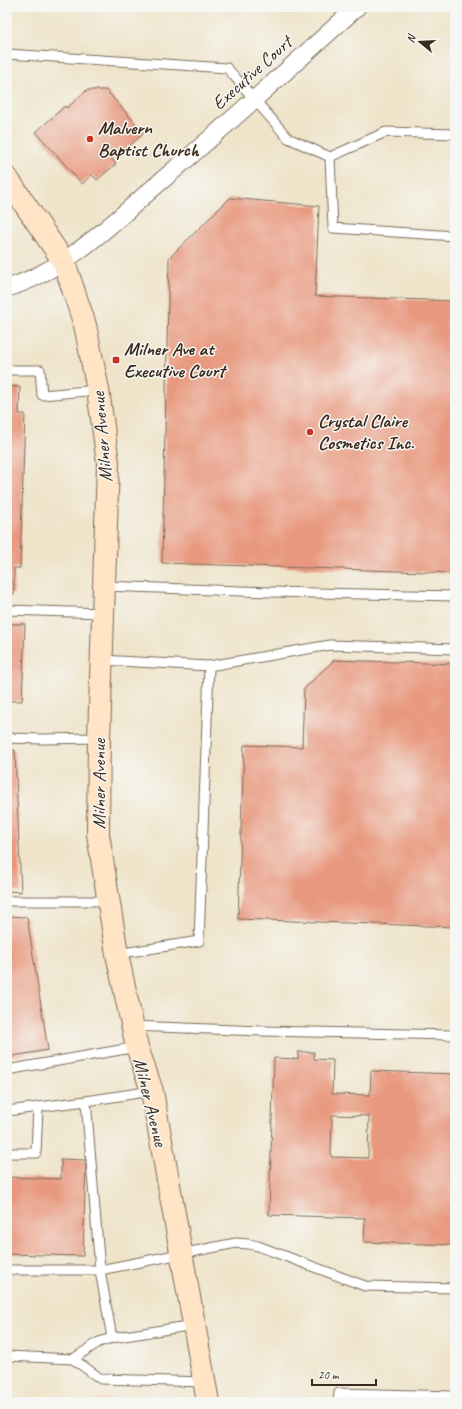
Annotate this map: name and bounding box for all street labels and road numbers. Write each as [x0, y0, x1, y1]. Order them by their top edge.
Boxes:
street label: Executive Court [207, 29, 299, 115]
street label: Milner Avenue [86, 389, 118, 483]
street label: Milner Avenue [87, 737, 111, 829]
street label: Milner Avenue [127, 1055, 173, 1151]

